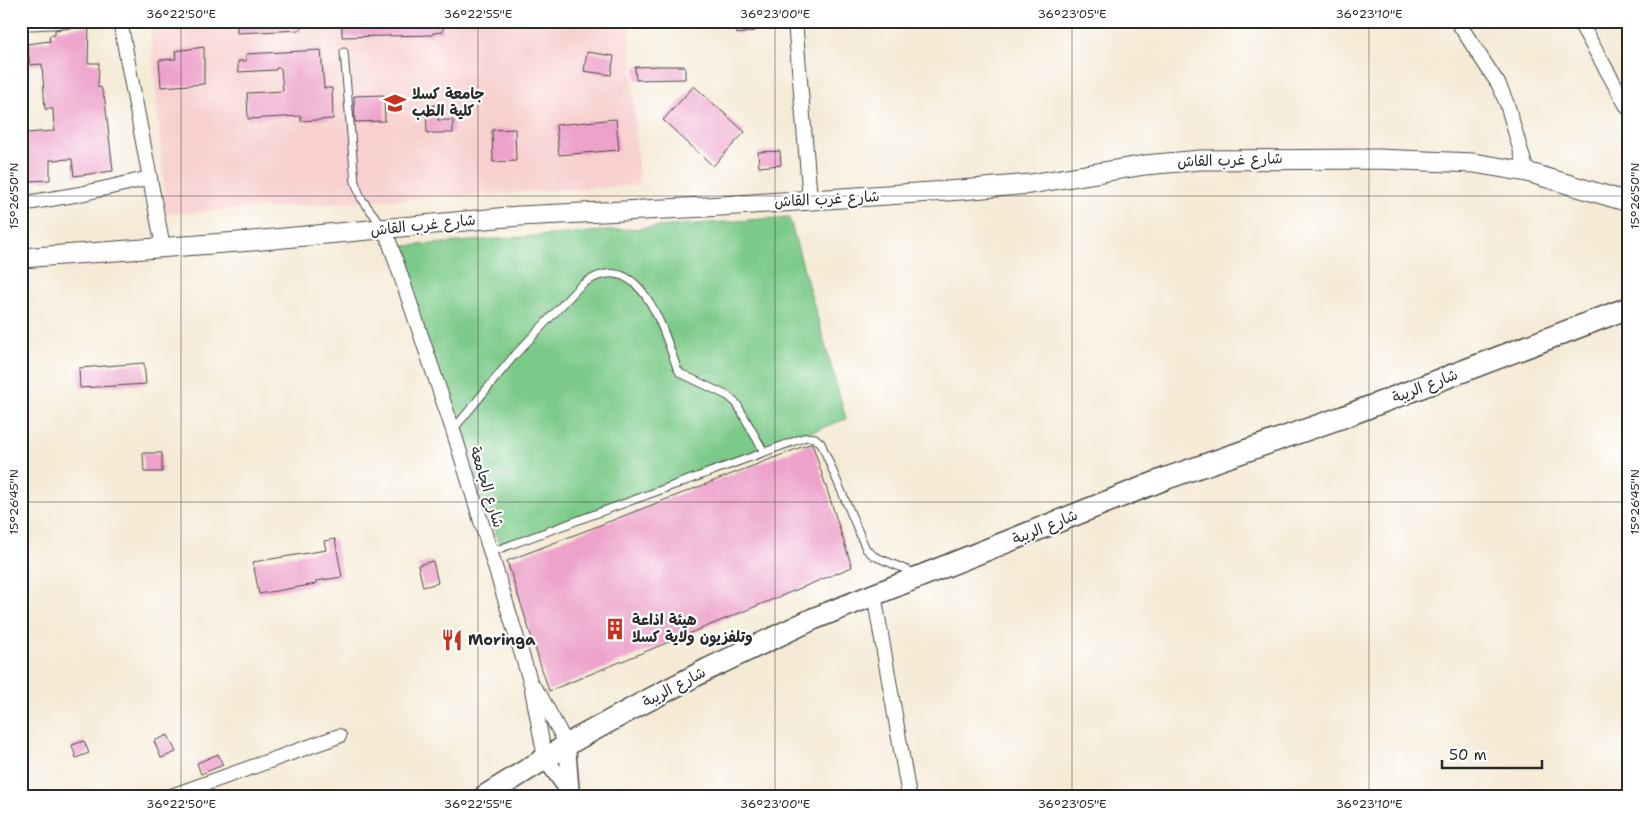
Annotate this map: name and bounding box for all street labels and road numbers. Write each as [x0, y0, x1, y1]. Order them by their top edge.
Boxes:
street label: شارع غرب القاش [1177, 148, 1283, 172]
street label: شارع غرب القاش [774, 186, 880, 212]
street label: شارع غرب القاش [369, 210, 477, 240]
street label: شارع الريبة [1389, 364, 1461, 408]
street label: شارع الجامعة [465, 444, 509, 530]
street label: شارع الريبة [1009, 505, 1081, 549]
street label: شارع الريبة [639, 662, 709, 712]

